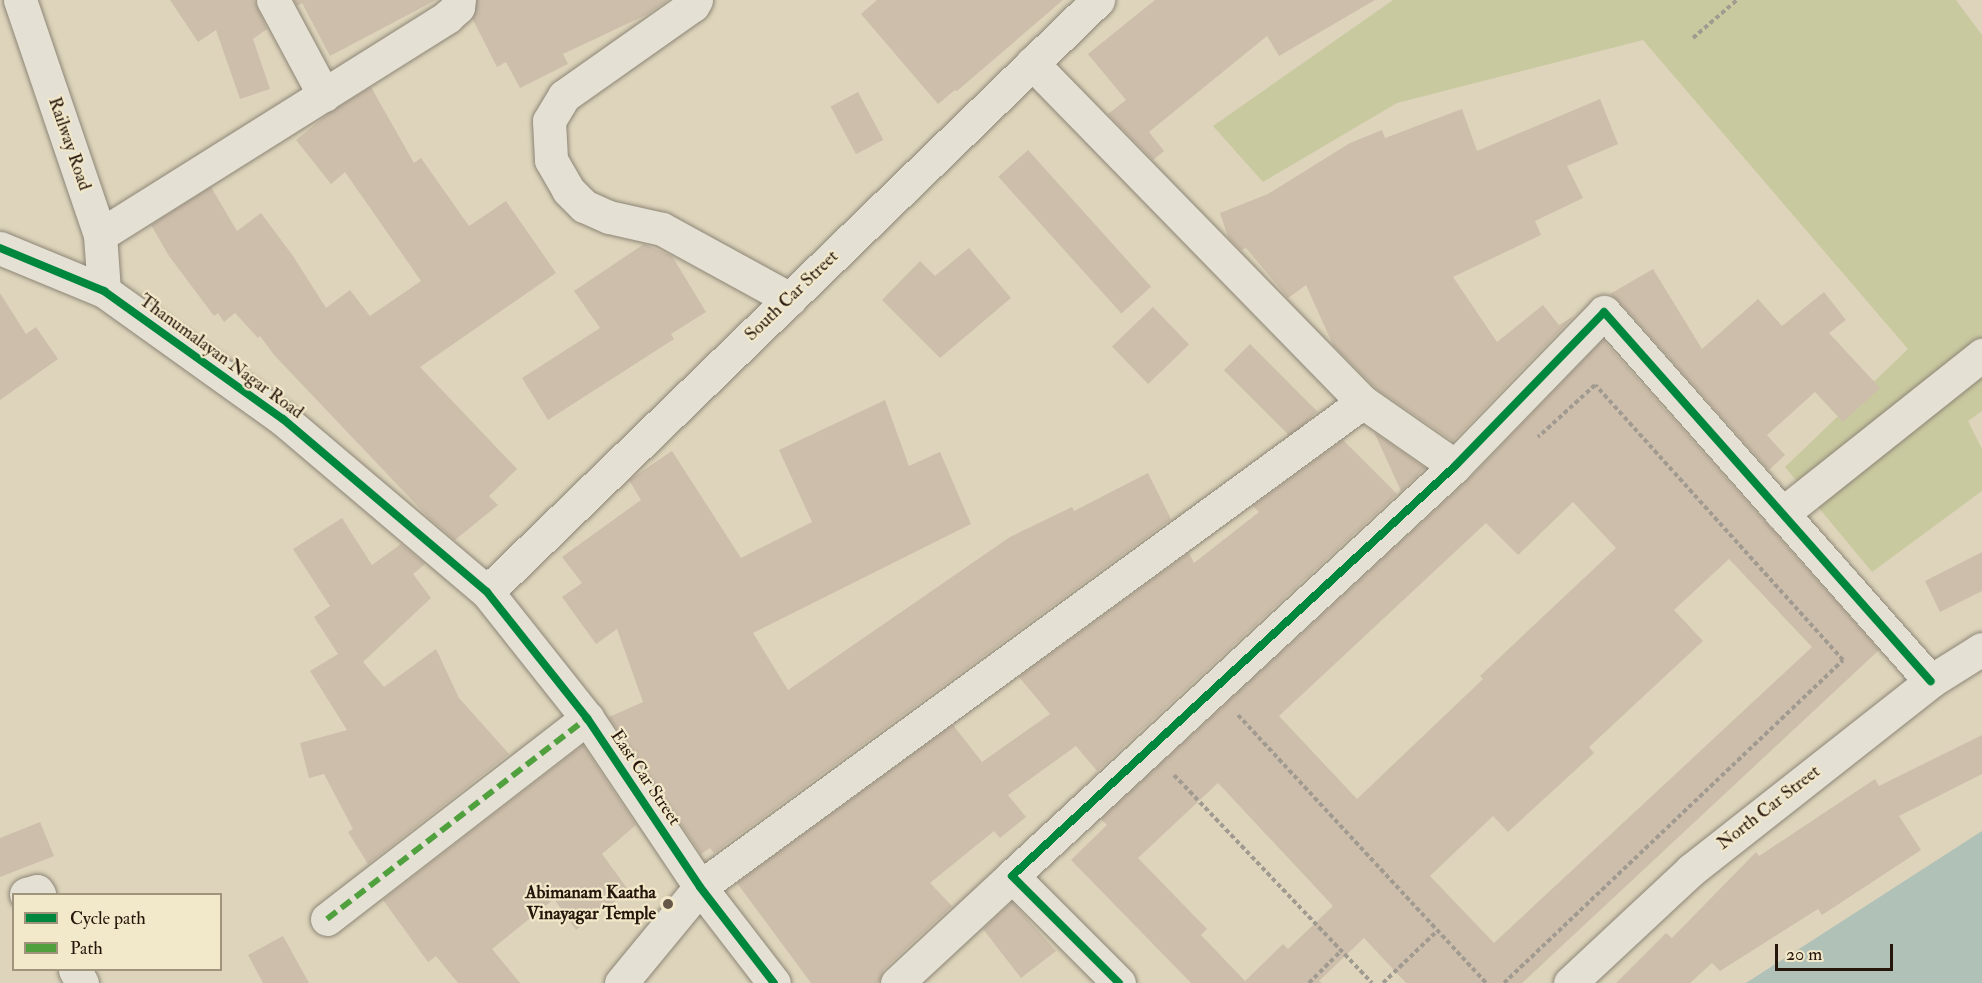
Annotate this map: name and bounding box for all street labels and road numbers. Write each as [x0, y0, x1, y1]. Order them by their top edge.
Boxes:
street label: Railway Road [43, 95, 95, 193]
street label: South Car Street [741, 246, 843, 346]
street label: Thanumalayan Nagar Road [135, 290, 307, 424]
street label: East Car Street [605, 726, 685, 830]
street label: North Car Street [1713, 761, 1825, 855]

